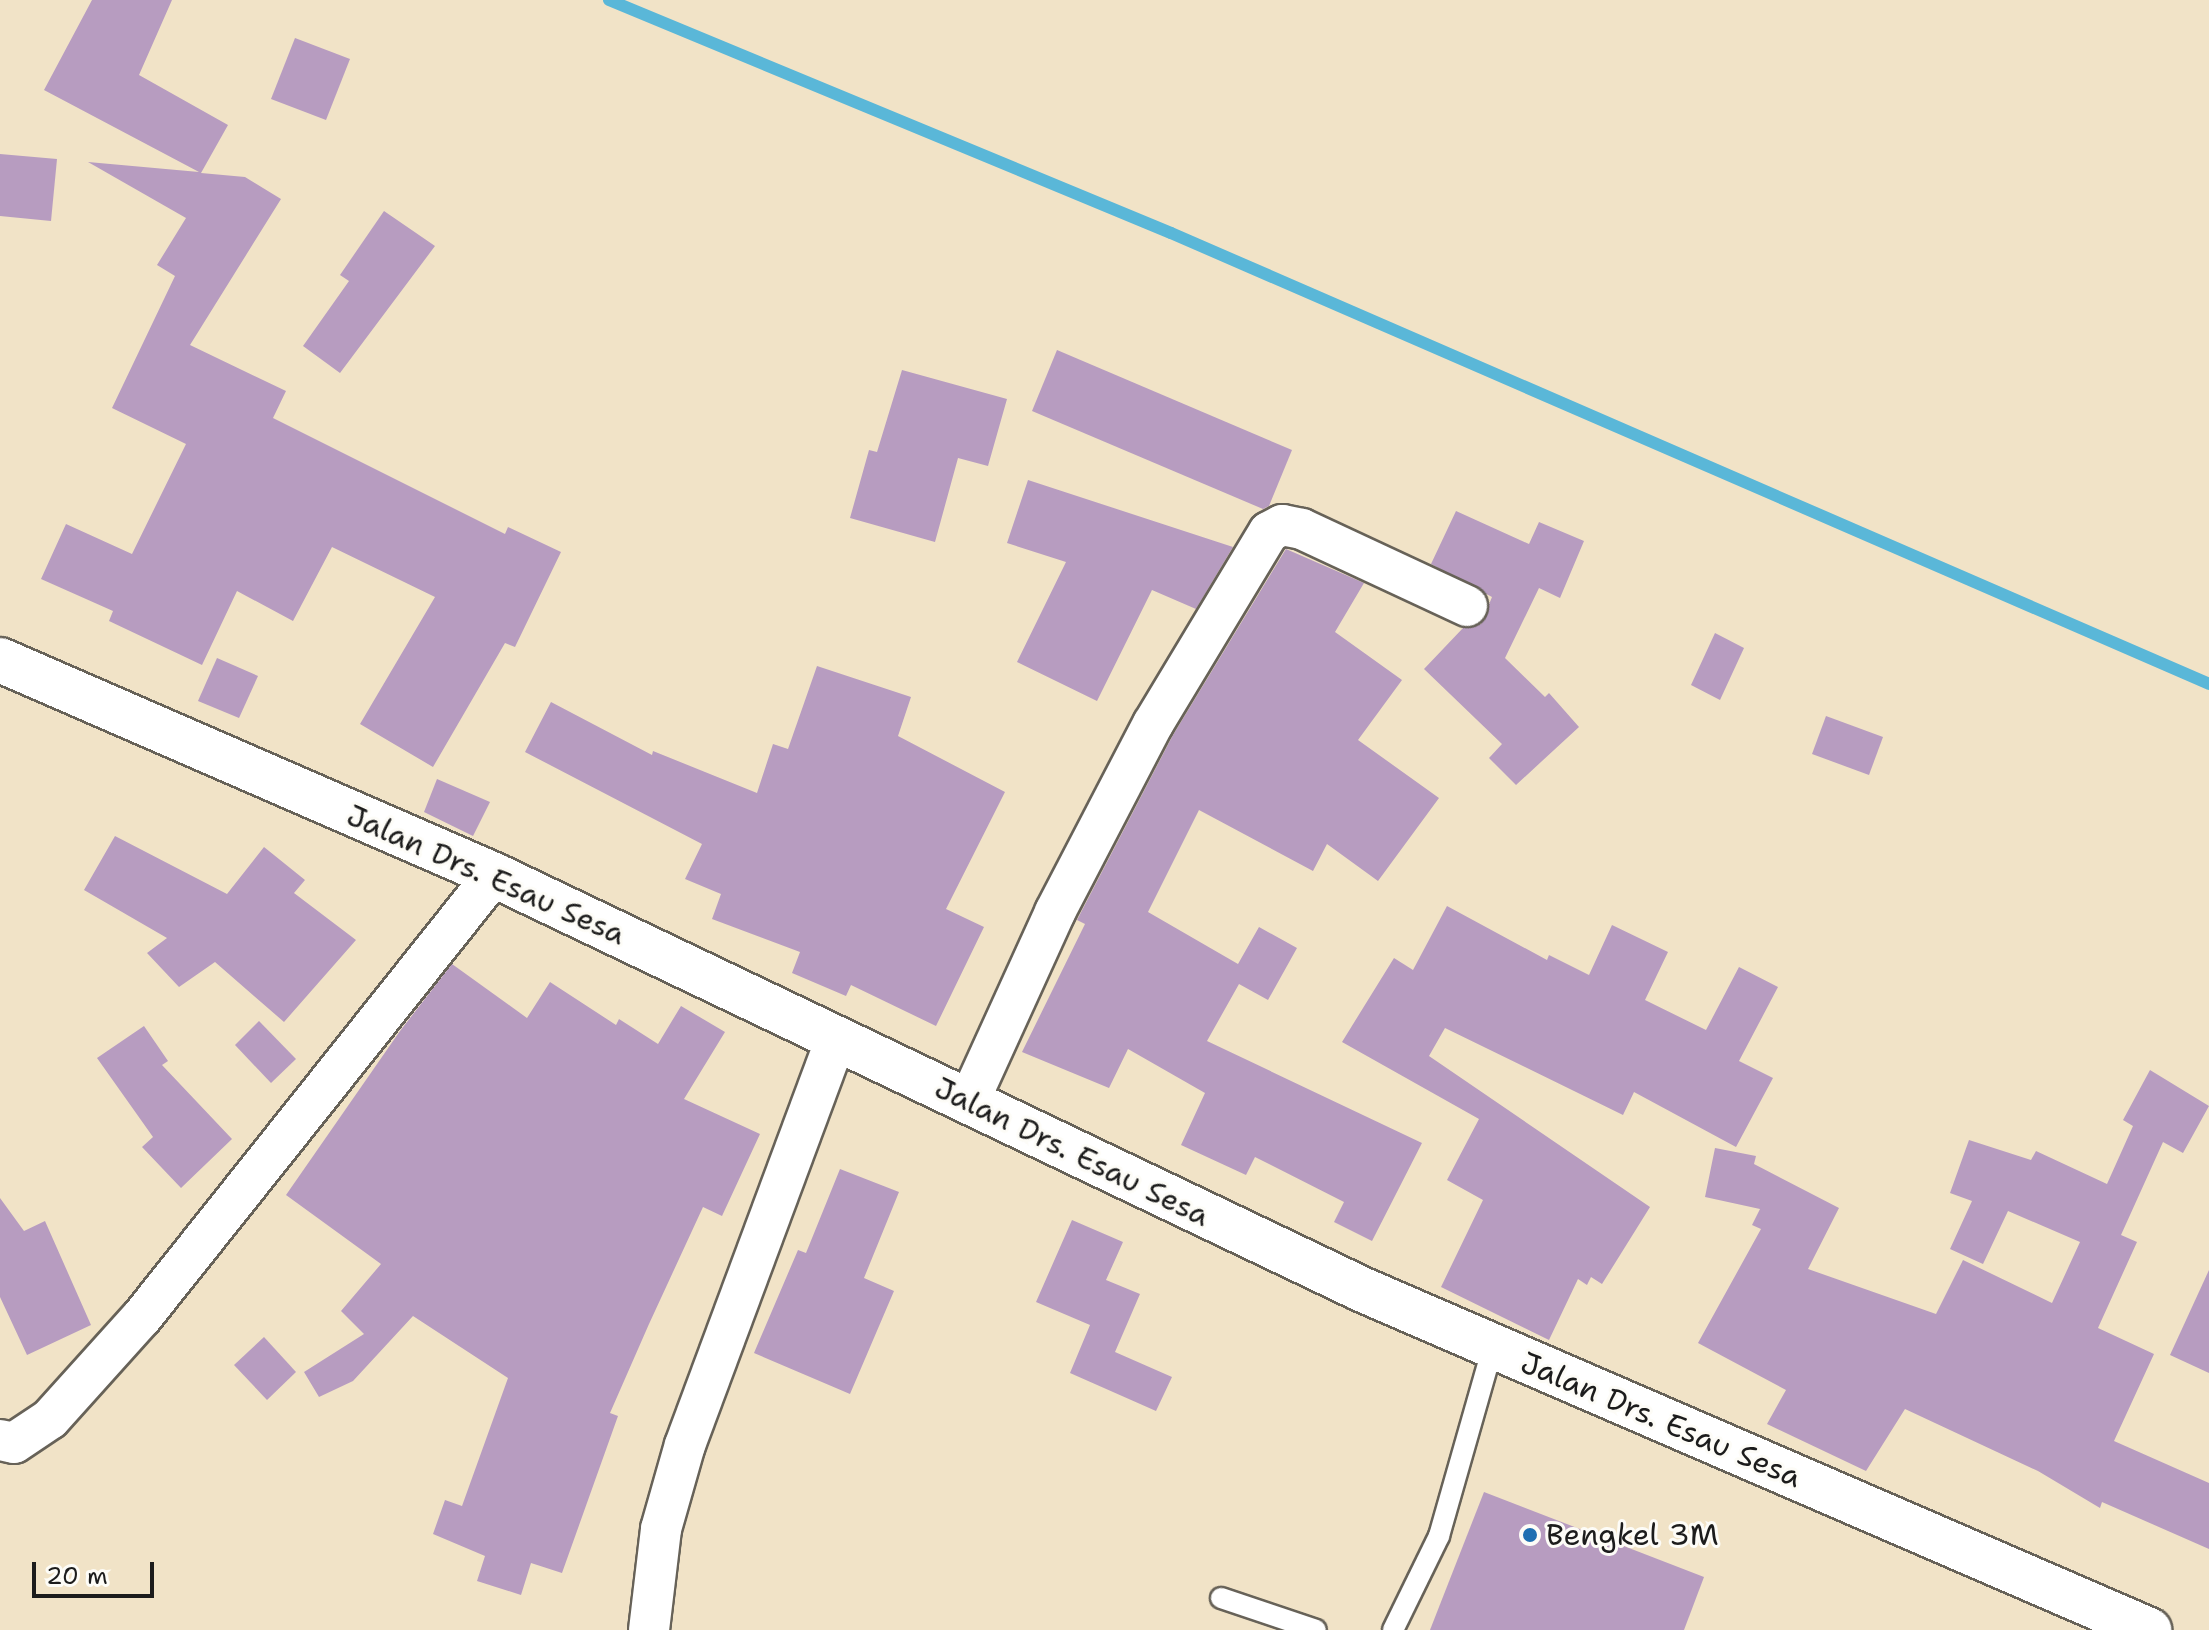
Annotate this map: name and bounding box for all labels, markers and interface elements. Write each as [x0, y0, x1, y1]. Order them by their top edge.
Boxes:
street label: Jalan Drs. Esau Sesa [341, 797, 631, 953]
street label: Jalan Drs. Esau Sesa [929, 1070, 1215, 1234]
street label: Jalan Drs. Esau Sesa [1515, 1345, 1807, 1495]
place label: Bengkel 3M [1546, 1517, 1719, 1553]
marker: Bengkel 3M [1521, 1526, 1539, 1544]
scale bar [36, 1546, 158, 1596]
text: 20 m [46, 1560, 108, 1592]

